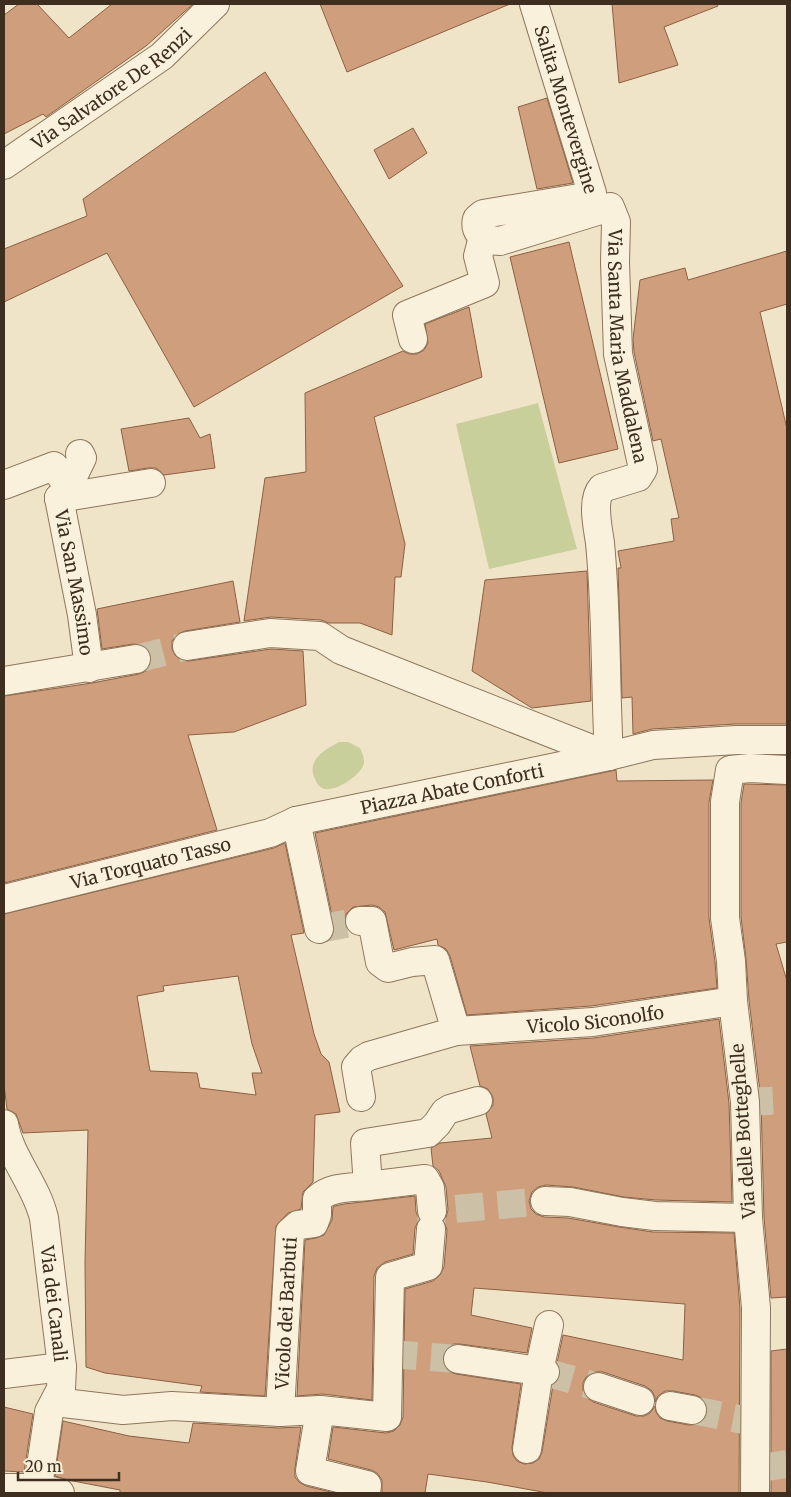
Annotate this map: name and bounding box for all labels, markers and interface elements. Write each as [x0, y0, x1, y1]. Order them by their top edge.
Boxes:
street label: Via Salvatore De Renzi [26, 22, 196, 155]
street label: Salita Montevergine [530, 22, 603, 196]
street label: Via Santa Maria Maddalena [603, 228, 653, 466]
street label: Via San Massimo [50, 507, 99, 657]
street label: Piazza Abate Conforti [358, 758, 546, 819]
street label: Via Torquato Tasso [67, 832, 233, 894]
street label: Vicolo Siconolfo [525, 1000, 665, 1038]
street label: Via delle Botteghelle [725, 1043, 761, 1220]
street label: Vicolo dei Barbuti [270, 1236, 301, 1391]
street label: Via dei Canali [36, 1243, 73, 1363]
scale bar [18, 1450, 119, 1482]
text: 20 m [25, 1457, 62, 1476]

